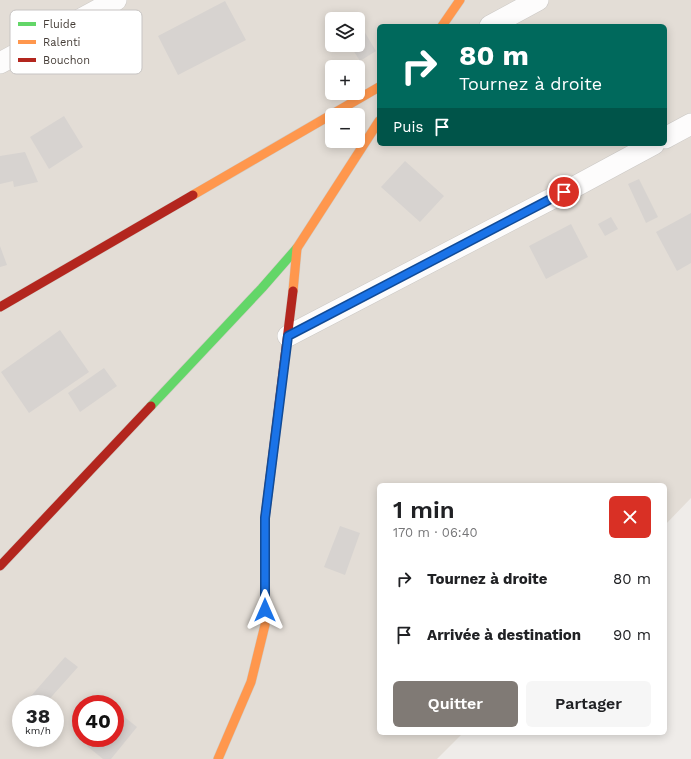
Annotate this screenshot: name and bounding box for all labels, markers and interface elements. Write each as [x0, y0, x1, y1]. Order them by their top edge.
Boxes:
legend [10, 10, 142, 74]
map controls [325, 12, 365, 148]
button: layers [325, 12, 365, 52]
text: Fluide [43, 18, 76, 31]
text: Ralenti [43, 36, 81, 49]
text: 80 m [459, 39, 529, 72]
icon: right [393, 40, 445, 92]
text: Bouchon [43, 54, 90, 67]
button: + [325, 60, 365, 100]
text: Tournez à droite [459, 73, 602, 94]
button: − [325, 108, 365, 148]
icon: arrive [431, 116, 453, 138]
text: Puis [393, 118, 423, 136]
pin [547, 175, 581, 209]
icon: arrive [553, 181, 575, 203]
text: 1 min [393, 496, 455, 524]
button: close [609, 496, 651, 538]
text: 170 m · 06:40 [393, 525, 478, 540]
icon: right [393, 568, 415, 590]
text: Tournez à droite [427, 570, 547, 588]
text: 80 m [613, 570, 651, 588]
position arrow [244, 589, 286, 631]
icon: arrive [393, 624, 415, 646]
text: Arrivée à destination [427, 626, 581, 644]
text: 90 m [613, 626, 651, 644]
button: Quitter [393, 681, 518, 727]
button: Partager [526, 681, 651, 727]
speed limit sign: 40 [72, 695, 124, 747]
text: 38 [26, 704, 50, 728]
text: km/h [25, 725, 51, 736]

